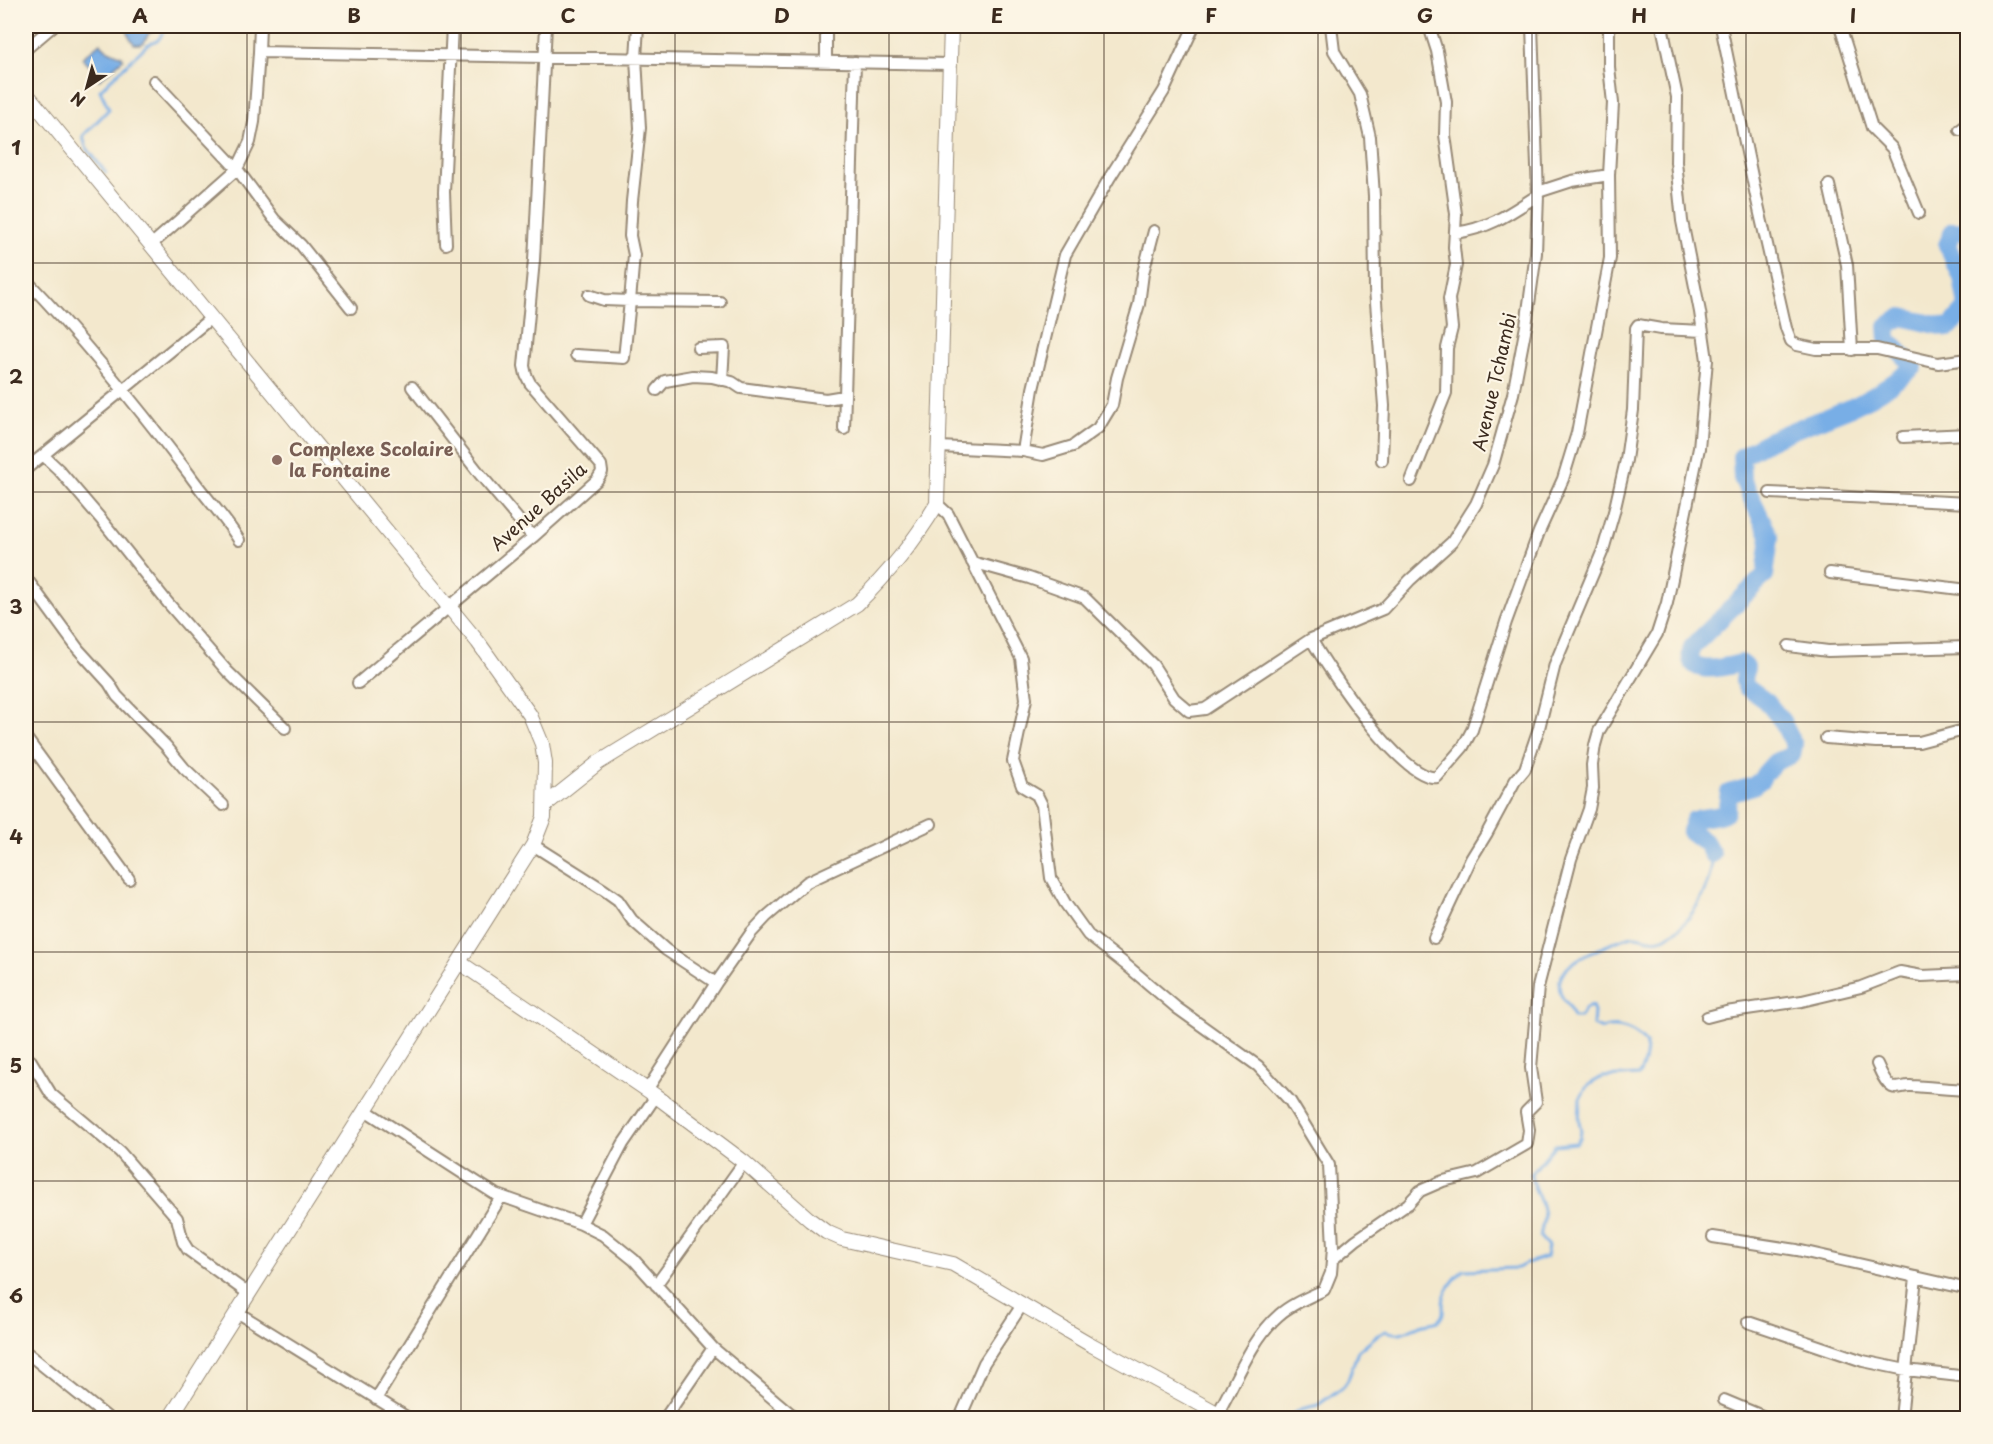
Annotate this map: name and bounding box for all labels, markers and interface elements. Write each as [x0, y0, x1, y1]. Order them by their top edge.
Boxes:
text: A [132, 0, 148, 30]
text: B [347, 0, 361, 30]
text: C [560, 0, 576, 30]
text: D [774, 0, 790, 30]
text: E [991, 0, 1003, 30]
text: F [1205, 0, 1217, 30]
text: G [1417, 0, 1433, 30]
text: H [1631, 0, 1647, 30]
text: I [1850, 0, 1856, 30]
north arrow [57, 57, 117, 117]
text: N [65, 87, 90, 113]
text: 1 [11, 132, 21, 162]
street label: Avenue Tchambi [1464, 310, 1523, 454]
text: 2 [9, 361, 23, 391]
place label: Complexe Scolaire la Fontaine [289, 435, 454, 483]
marker: Complexe Scolaire la Fontaine [270, 453, 284, 467]
street label: Avenue Basila [484, 455, 593, 557]
text: 3 [9, 591, 23, 621]
text: 4 [9, 821, 23, 851]
text: 5 [10, 1050, 22, 1080]
text: 6 [9, 1280, 23, 1310]

